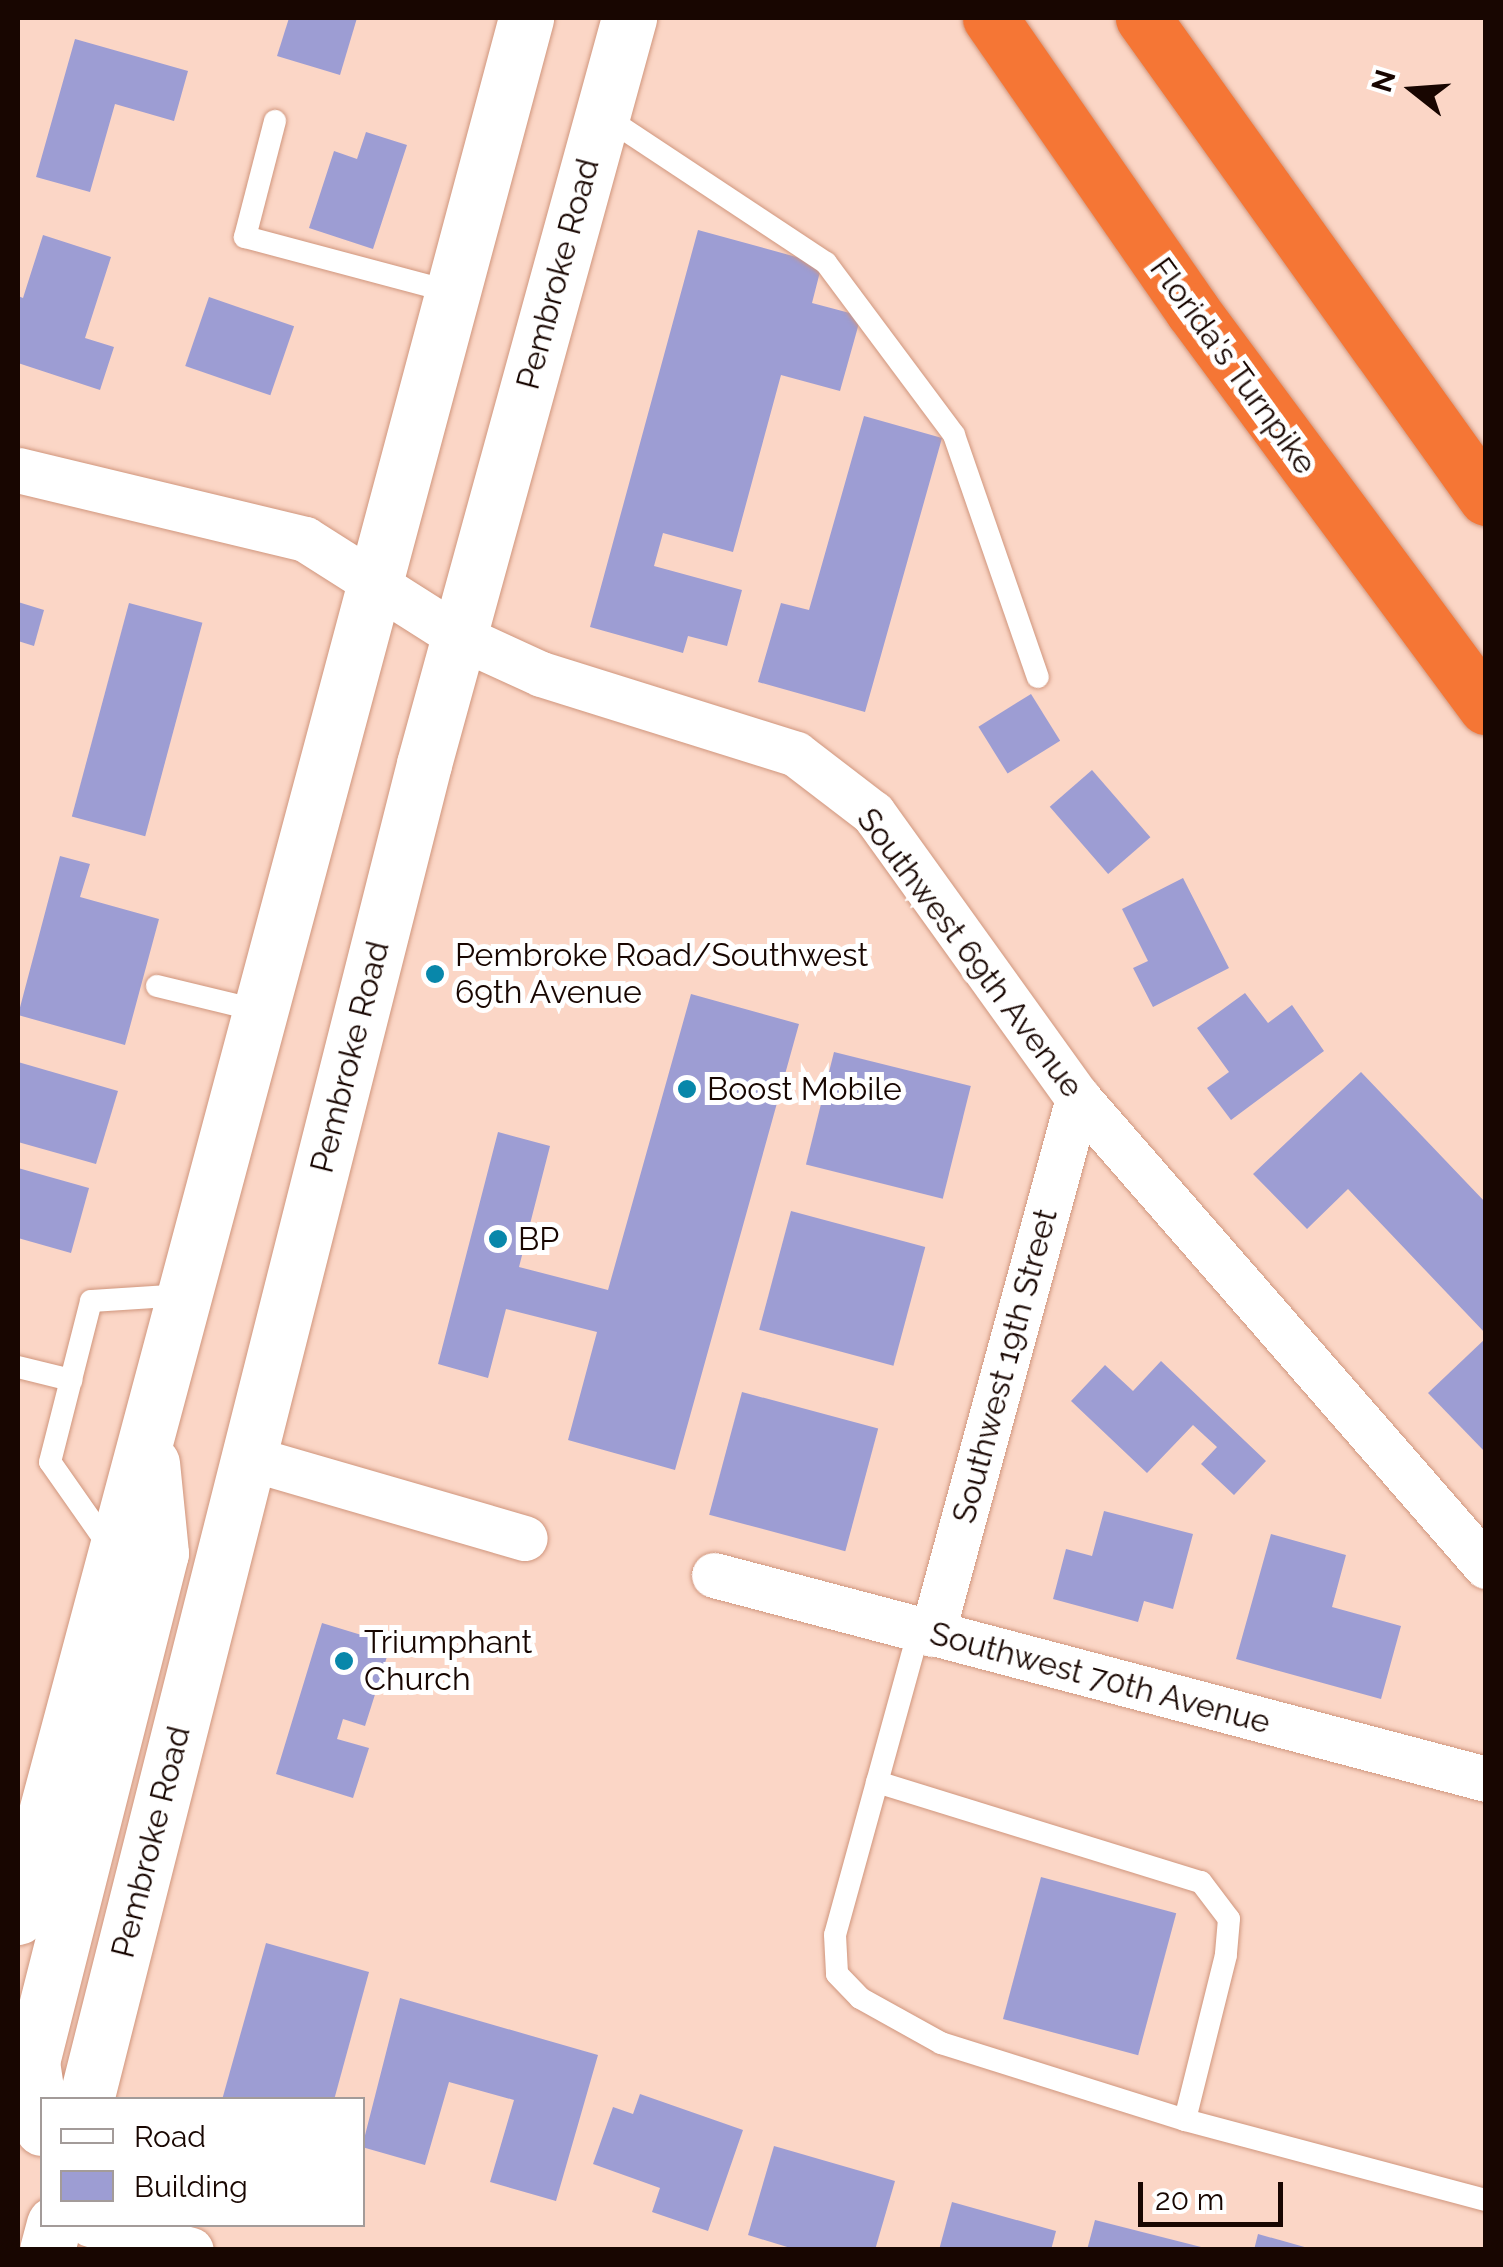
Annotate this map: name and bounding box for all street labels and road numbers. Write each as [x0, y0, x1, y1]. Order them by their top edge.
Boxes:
street label: Pembroke Road [509, 155, 607, 393]
street label: Florida's Turnpike [1141, 250, 1325, 482]
street label: Southwest 69th Avenue [848, 801, 1092, 1105]
street label: Pembroke Road [303, 937, 397, 1177]
street label: Southwest 19th Street [945, 1205, 1065, 1527]
street label: Southwest 70th Avenue [925, 1614, 1275, 1742]
street label: Pembroke Road [104, 1722, 198, 1962]

